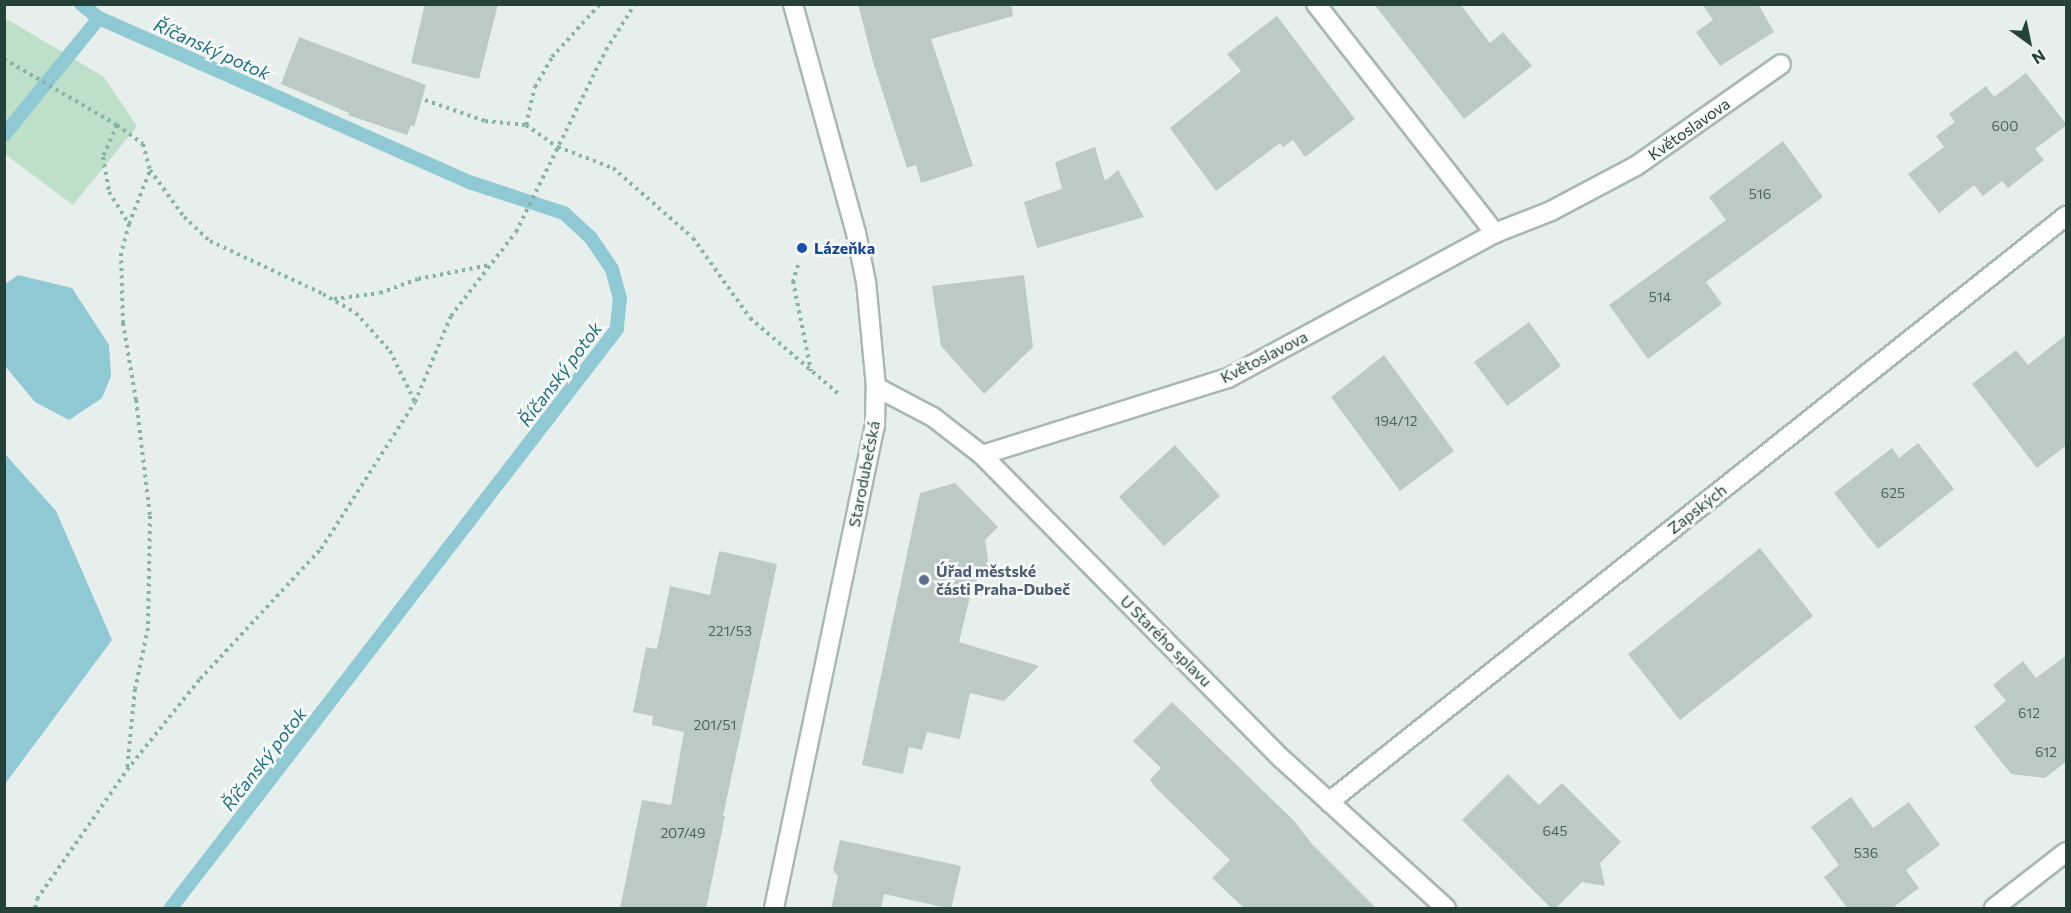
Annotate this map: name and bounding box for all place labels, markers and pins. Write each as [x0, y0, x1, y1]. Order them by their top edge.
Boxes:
place label: Lázeňka [814, 238, 875, 258]
marker: Lázeňka [795, 241, 809, 255]
place label: Úřad městské části Praha-Dubeč [936, 561, 1070, 599]
marker: Úřad městské části Praha-Dubeč [917, 573, 931, 587]

